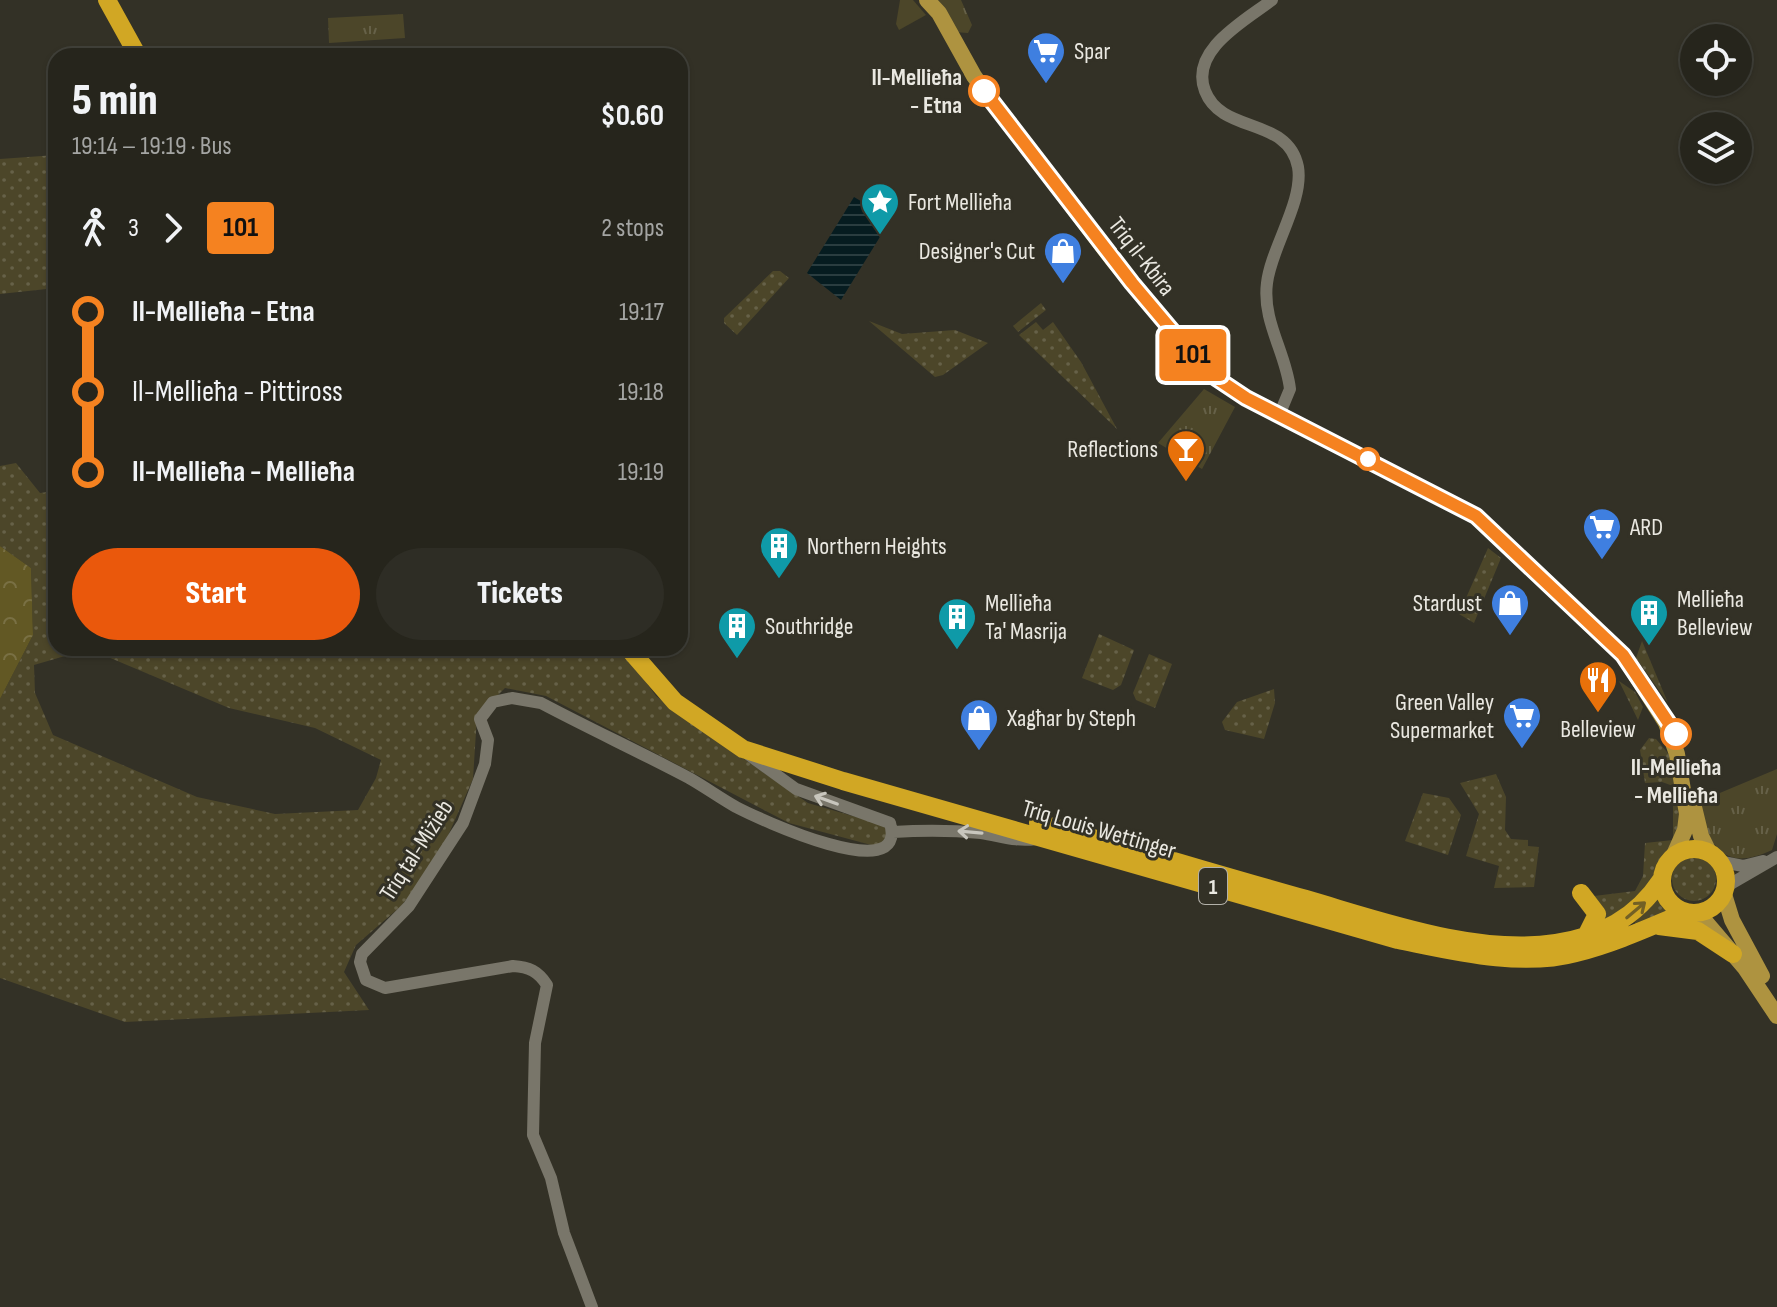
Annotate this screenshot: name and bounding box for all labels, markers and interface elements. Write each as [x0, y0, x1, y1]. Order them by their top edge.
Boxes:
map controls [1680, 24, 1752, 184]
button: locate [1680, 24, 1752, 96]
supermarket icon: Spar [1025, 30, 1067, 85]
place label: Spar [1074, 37, 1110, 66]
place label: Il-Mellieħa - Etna [871, 63, 962, 120]
text: 5 min [72, 74, 158, 127]
marker: Il-Mellieħa - Etna [969, 76, 999, 106]
text: $0.60 [600, 98, 664, 134]
button: layers [1680, 112, 1752, 184]
text: 19:14 – 19:19 · Bus [72, 131, 232, 162]
place icon: Fort Mellieħa [859, 181, 901, 236]
place label: Fort Mellieħa [908, 188, 1012, 217]
icon: walk [72, 206, 116, 250]
icon: forward [151, 206, 195, 250]
text: 101 [223, 211, 258, 244]
street label: Triq il-Kbira [1102, 211, 1181, 301]
text: 3 [128, 213, 139, 244]
text: 2 stops [601, 213, 664, 244]
shop icon: Designer's Cut [1042, 230, 1084, 285]
place label: Designer's Cut [919, 237, 1035, 266]
text: Il-Mellieħa - Etna [132, 294, 315, 330]
text: 19:17 [619, 297, 664, 328]
line badge: 101 [1147, 329, 1239, 381]
text: 101 [1175, 338, 1211, 371]
text: Il-Mellieħa - Pittiross [132, 374, 343, 410]
text: 19:18 [618, 377, 664, 408]
bar icon: Reflections [1165, 428, 1207, 483]
place label: Reflections [1067, 435, 1158, 464]
unlabelled marker [1357, 448, 1379, 470]
text: Il-Mellieħa - Mellieħa [132, 454, 355, 490]
text: 19:19 [618, 457, 664, 488]
supermarket icon: ARD [1581, 506, 1623, 561]
place label: ARD [1629, 513, 1663, 542]
building icon: Northern Heights [758, 525, 800, 580]
place label: Northern Heights [807, 532, 947, 561]
button: Start [72, 548, 360, 640]
button: Tickets [376, 548, 664, 640]
shop icon: Stardust [1489, 582, 1531, 637]
place label: Mellieħa Belleview [1677, 585, 1753, 642]
place label: Mellieħa Ta' Masrija [985, 589, 1067, 646]
place label: Stardust [1413, 589, 1482, 618]
building icon: Mellieħa Belleview [1628, 592, 1670, 647]
building icon: Mellieħa Ta' Masrija [936, 596, 978, 651]
building icon: Southridge [716, 605, 758, 660]
place label: Southridge [765, 612, 853, 641]
restaurant icon: Belleview [1577, 659, 1619, 714]
place label: Green Valley Supermarket [1390, 688, 1494, 745]
supermarket icon: Green Valley Supermarket [1501, 695, 1543, 750]
shop icon: Xagħar by Steph [958, 697, 1000, 752]
place label: Xagħar by Steph [1006, 704, 1136, 733]
place label: Belleview [1560, 715, 1636, 744]
marker: Il-Mellieħa - Mellieħa [1661, 719, 1691, 749]
place label: Il-Mellieħa - Mellieħa [1631, 753, 1721, 810]
one-way arrow [814, 791, 839, 806]
street label: Triq Louis Wettinger [1019, 794, 1179, 865]
street label: Triq tal-Miżieb [373, 795, 460, 906]
one-way arrow [957, 825, 984, 840]
road number: 1 [1199, 868, 1227, 904]
one-way arrow [1625, 901, 1645, 919]

